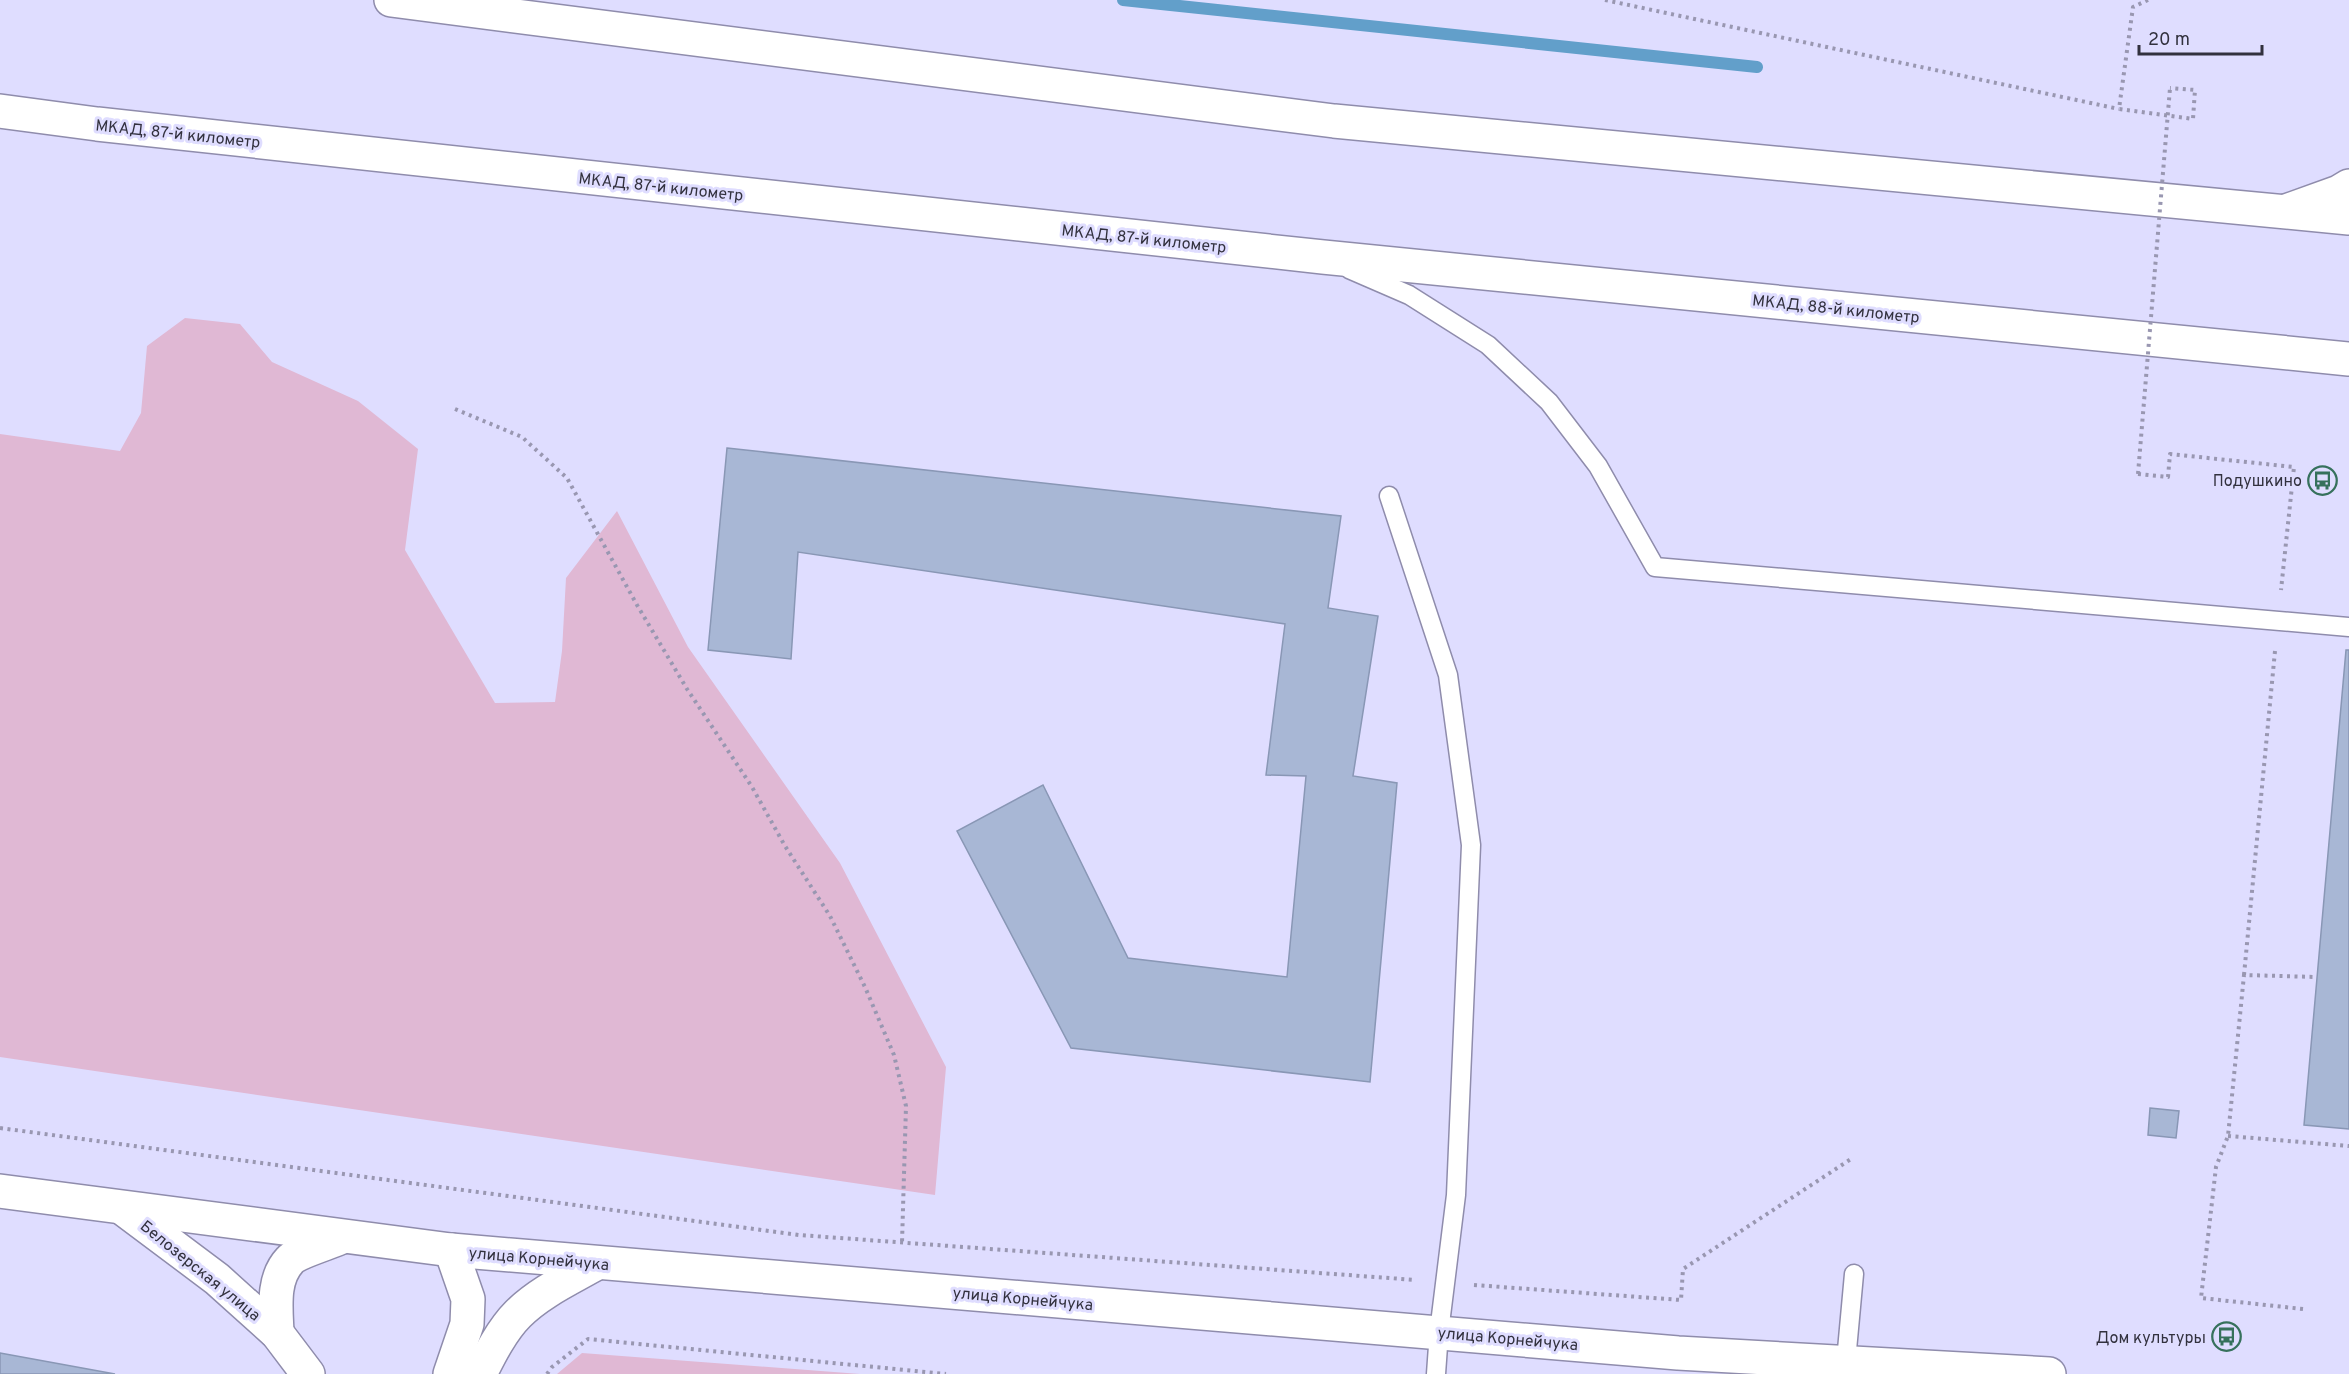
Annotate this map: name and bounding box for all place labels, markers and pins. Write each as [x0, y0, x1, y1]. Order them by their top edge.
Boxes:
bus stop icon: Подушкино [2307, 464, 2339, 496]
place label: Подушкино [2213, 472, 2302, 492]
bus stop icon: Дом культуры [2211, 1321, 2243, 1353]
place label: Дом культуры [2096, 1329, 2206, 1349]

